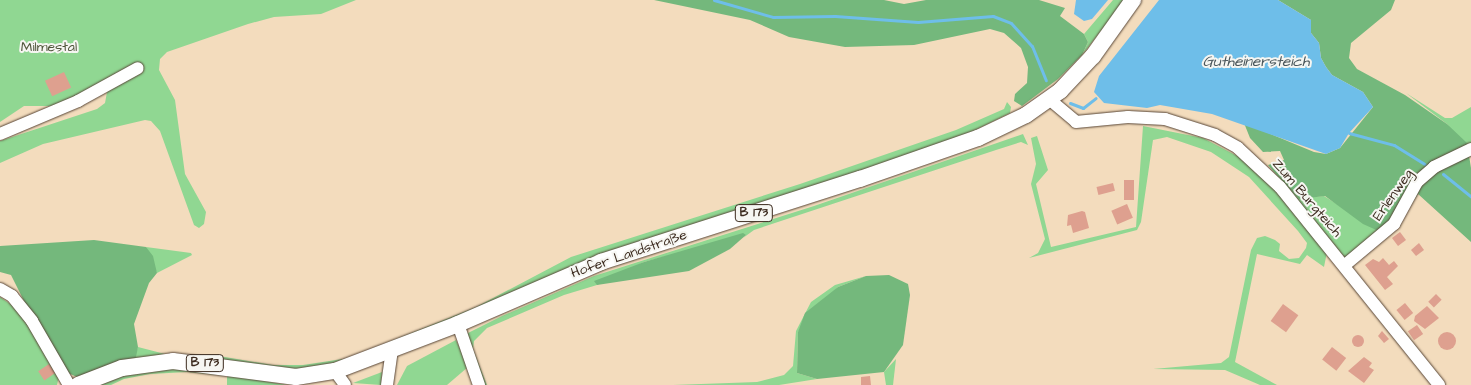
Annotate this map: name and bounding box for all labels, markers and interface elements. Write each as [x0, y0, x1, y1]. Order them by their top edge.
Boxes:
park label: Milmestal [21, 39, 77, 55]
water label: Gutheinersteich [1203, 53, 1309, 71]
street label: Zum Burgteich [1269, 156, 1345, 240]
street label: Erlenweg [1369, 166, 1417, 224]
road number: B 173 [734, 204, 774, 222]
street label: Hofer Landstraße [569, 226, 689, 282]
road number: B 173 [185, 353, 225, 372]

